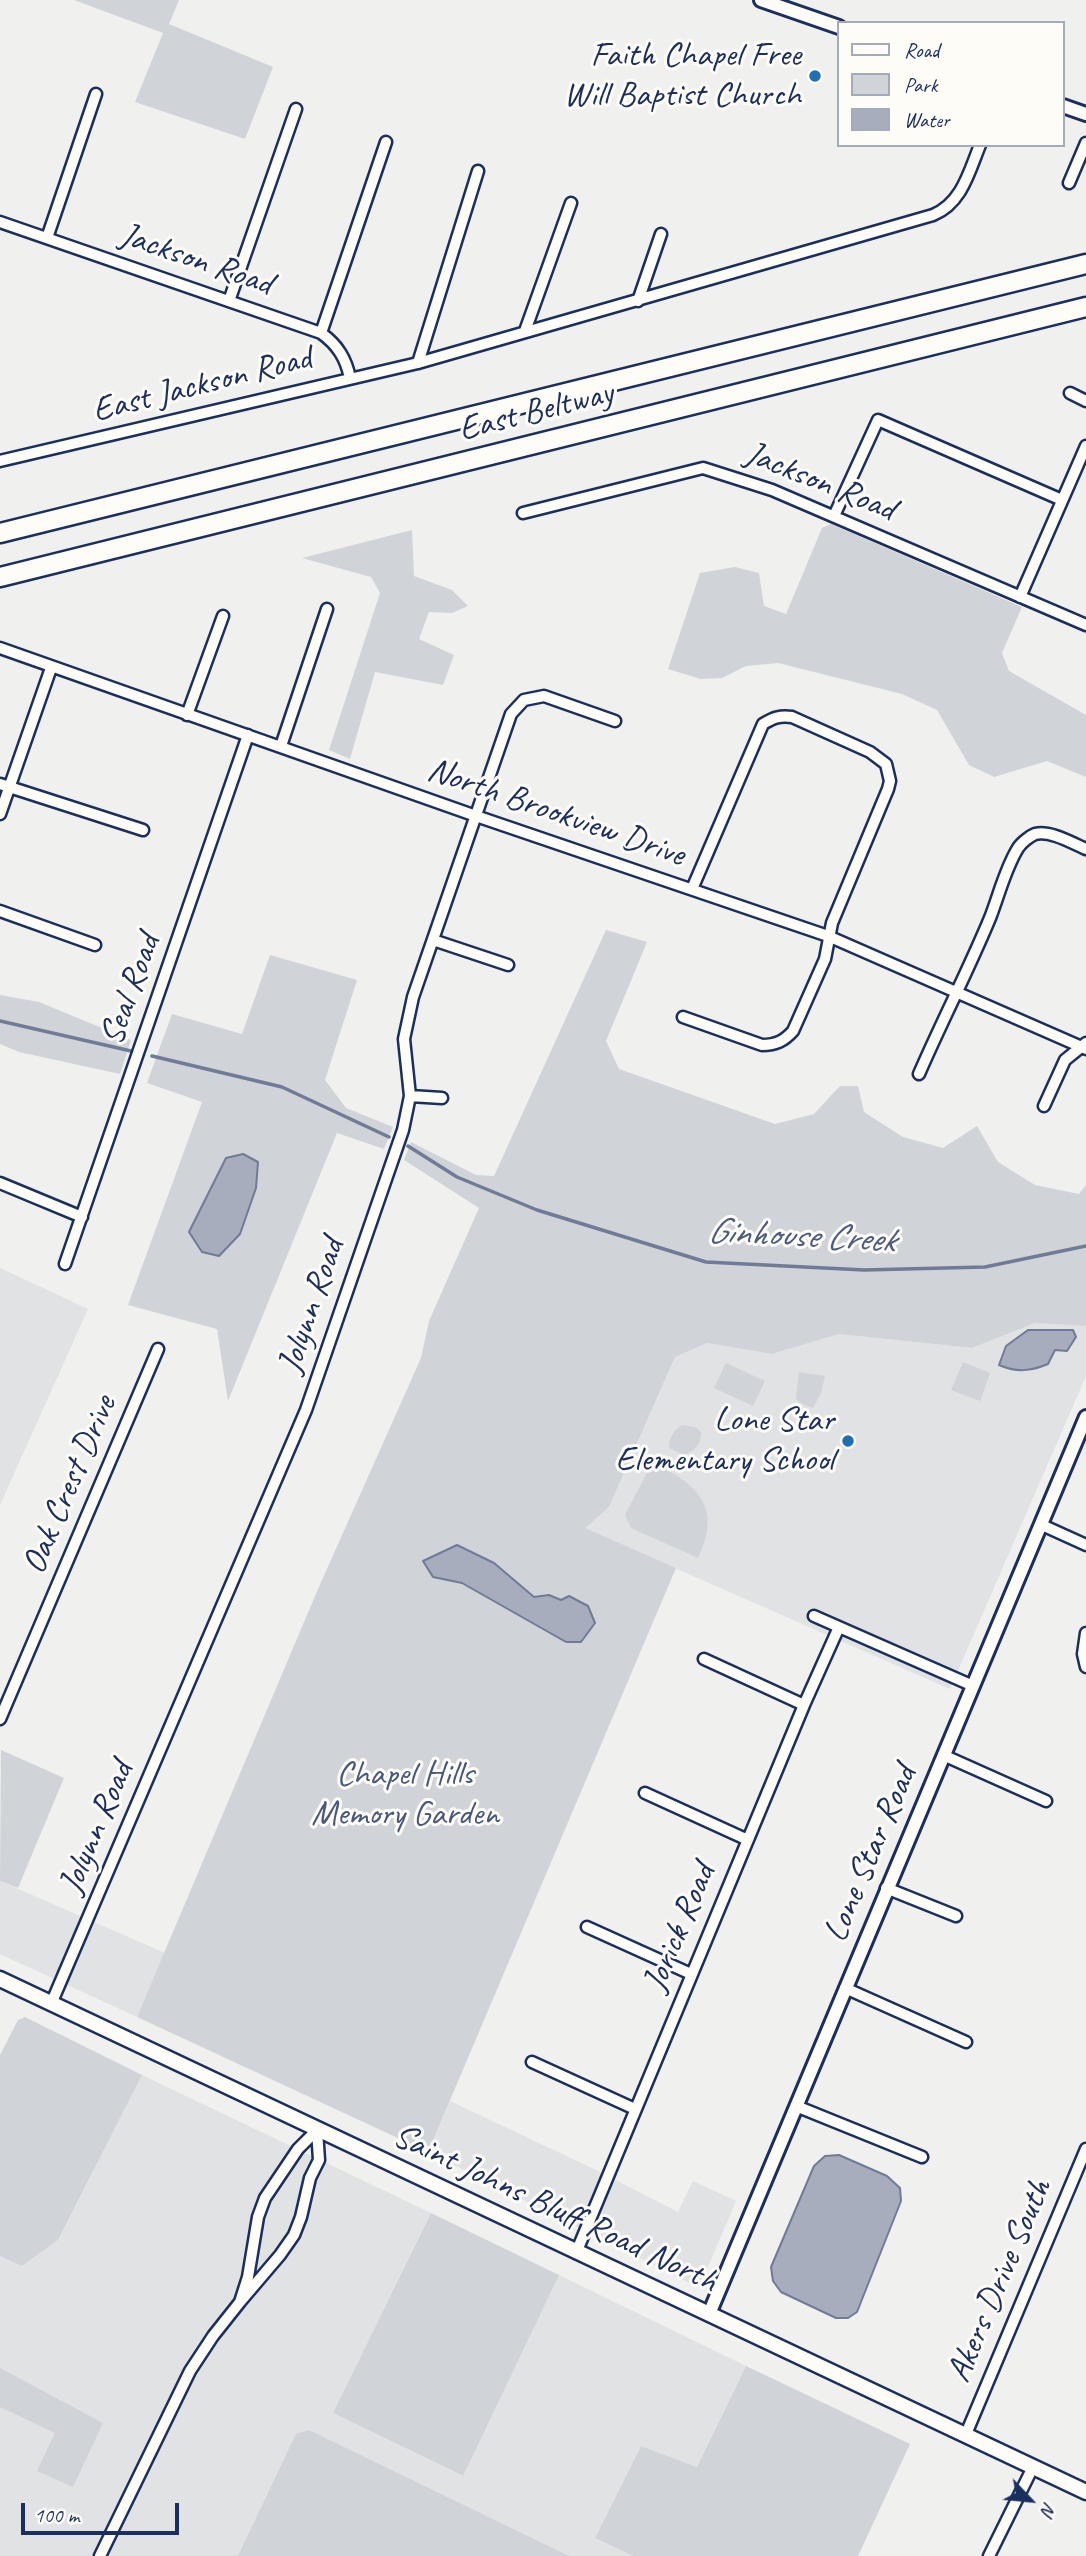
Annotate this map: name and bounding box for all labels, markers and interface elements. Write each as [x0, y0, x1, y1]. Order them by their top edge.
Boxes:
legend [838, 21, 1065, 147]
place label: Faith Chapel Free Will Baptist Church [563, 35, 801, 117]
text: Road [904, 37, 939, 63]
marker: Faith Chapel Free Will Baptist Church [807, 68, 823, 84]
text: Park [904, 72, 937, 98]
text: Water [904, 107, 950, 133]
street label: Jackson Road [114, 214, 278, 306]
street label: East Jackson Road [88, 338, 316, 432]
street label: East Beltway [455, 373, 617, 451]
street label: Jackson Road [739, 433, 901, 531]
street label: North Brookview Drive [422, 749, 690, 877]
street label: Seal Road [92, 929, 170, 1051]
water label: Ginhouse Creek [706, 1210, 896, 1264]
street label: Jolynn Road [269, 1233, 355, 1379]
street label: Oak Crest Drive [14, 1390, 126, 1580]
place label: Lone Star Elementary School [615, 1400, 834, 1482]
marker: Lone Star Elementary School [840, 1433, 856, 1449]
park label: Chapel Hills Memory Garden [311, 1754, 499, 1836]
street label: Jolynn Road [50, 1756, 144, 1900]
street label: Lone Star Road [815, 1760, 927, 1948]
street label: Jorick Road [634, 1858, 726, 1998]
street label: Saint Johns Bluff Road North [386, 2115, 724, 2303]
street label: Akers Drive South [939, 2173, 1061, 2389]
north arrow [995, 2465, 1065, 2535]
scale bar [24, 2490, 182, 2534]
text: N [1036, 2499, 1062, 2520]
text: 100 m [34, 2502, 79, 2528]

